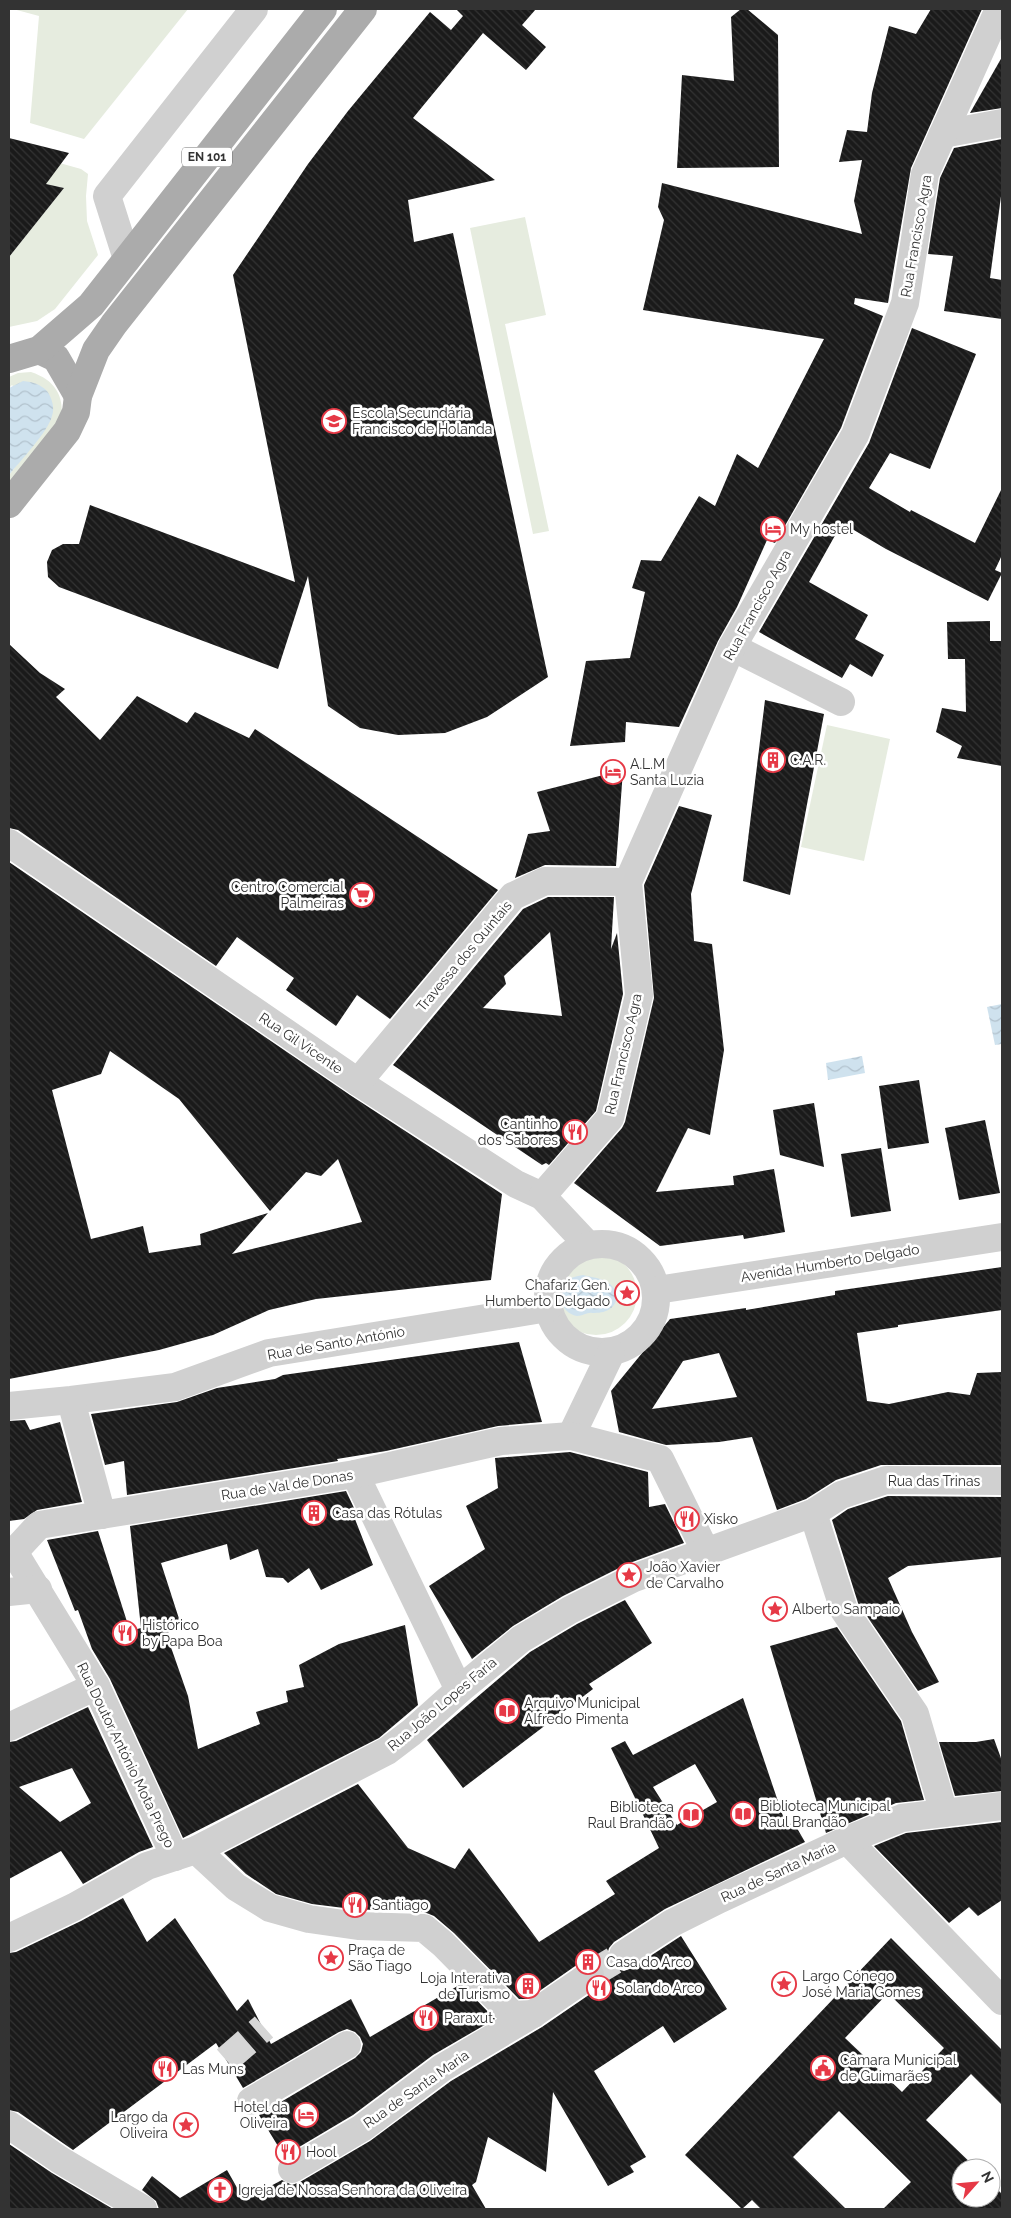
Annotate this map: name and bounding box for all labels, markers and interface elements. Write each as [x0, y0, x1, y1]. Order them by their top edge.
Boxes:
road number: EN 101 [182, 148, 232, 166]
street label: Rua Francisco Agra [897, 174, 935, 298]
place label: Escola Secundária Francisco de Holanda [352, 405, 492, 437]
school or university icon: Escola Secundária Francisco de Holanda [321, 408, 347, 434]
hotel icon: My hostel [760, 516, 786, 542]
place label: My hostel [790, 521, 853, 537]
street label: Rua Francisco Agra [720, 547, 794, 663]
building icon: C.A.R. [760, 747, 786, 773]
place label: C.A.R. [790, 752, 826, 768]
place label: A.L.M Santa Luzia [630, 756, 704, 788]
hotel icon: A.L.M Santa Luzia [600, 759, 626, 785]
place label: Centro Comercial Palmeiras [231, 879, 344, 911]
supermarket icon: Centro Comercial Palmeiras [349, 882, 375, 908]
street label: Travessa dos Quintais [413, 897, 515, 1014]
street label: Rua Francisco Agra [601, 992, 645, 1116]
street label: Rua Gil Vicente [256, 1009, 346, 1077]
place label: Cantinho dos Sabores [478, 1116, 558, 1148]
restaurant icon: Cantinho dos Sabores [562, 1119, 588, 1145]
street label: Avenida Humberto Delgado [740, 1241, 920, 1285]
place label: Chafariz Gen. Humberto Delgado [485, 1277, 610, 1309]
place icon: Chafariz Gen. Humberto Delgado [614, 1280, 640, 1306]
street label: Rua de Santo António [266, 1323, 406, 1363]
street label: Rua de Val de Donas [220, 1467, 354, 1503]
street label: Rua das Trinas [888, 1473, 981, 1489]
building icon: Casa das Rótulas [301, 1500, 327, 1526]
place label: Casa das Rótulas [332, 1505, 442, 1521]
restaurant icon: Xisko [674, 1506, 700, 1532]
place label: Xisko [704, 1511, 738, 1527]
place label: João Xavier de Carvalho [646, 1559, 724, 1591]
place icon: João Xavier de Carvalho [616, 1562, 642, 1588]
place icon: Alberto Sampaio [762, 1596, 788, 1622]
place label: Alberto Sampaio [792, 1601, 900, 1617]
place label: Histórico by Papa Boa [142, 1617, 223, 1649]
restaurant icon: Histórico by Papa Boa [112, 1620, 138, 1646]
street label: Rua João Lopes Faria [384, 1654, 500, 1754]
street label: Rua Doutor António Mota Prego [74, 1660, 178, 1850]
place label: Arquivo Municipal Alfredo Pimenta [524, 1695, 640, 1727]
library icon: Arquivo Municipal Alfredo Pimenta [494, 1698, 520, 1724]
place label: Biblioteca Municipal Raul Brandão [760, 1798, 891, 1830]
place label: Biblioteca Raul Brandão [587, 1799, 674, 1831]
library icon: Biblioteca Municipal Raul Brandão [730, 1801, 756, 1827]
library icon: Biblioteca Raul Brandão [678, 1802, 704, 1828]
street label: Rua de Santa Maria [718, 1838, 838, 1906]
restaurant icon: Santiago [342, 1892, 368, 1918]
place label: Santiago [372, 1897, 429, 1913]
place label: Praça de São Tiago [348, 1942, 412, 1974]
place icon: Praça de São Tiago [318, 1945, 344, 1971]
building icon: Casa do Arco [575, 1949, 601, 1975]
place label: Casa do Arco [606, 1954, 691, 1970]
place label: Largo Cónego José Maria Gomes [802, 1968, 921, 2000]
place label: Loja Interativa de Turismo [420, 1970, 510, 2002]
place icon: Largo Cónego José Maria Gomes [771, 1971, 797, 1997]
building icon: Loja Interativa de Turismo [515, 1973, 541, 1999]
restaurant icon: Solar do Arco [586, 1975, 612, 2001]
place label: Solar do Arco [616, 1980, 703, 1996]
restaurant icon: Paraxut [413, 2005, 439, 2031]
place label: Paraxut [444, 2010, 493, 2026]
street label: Rua de Santa Maria [360, 2047, 472, 2131]
place label: Câmara Municipal de Guimarães [840, 2052, 957, 2084]
public building icon: Câmara Municipal de Guimarães [810, 2055, 836, 2081]
restaurant icon: Las Muns [152, 2056, 178, 2082]
place label: Las Muns [182, 2061, 244, 2077]
place label: Hotel da Oliveira [233, 2099, 288, 2131]
hotel icon: Hotel da Oliveira [293, 2102, 319, 2128]
place label: Largo da Oliveira [111, 2109, 168, 2141]
place icon: Largo da Oliveira [173, 2112, 199, 2138]
restaurant icon: Hool [275, 2139, 301, 2165]
place label: Hool [306, 2144, 337, 2160]
north arrow [951, 2158, 1001, 2208]
text: N [978, 2169, 997, 2185]
church icon: Igreja de Nossa Senhora da Oliveira [207, 2177, 233, 2203]
place label: Igreja de Nossa Senhora da Oliveira [238, 2182, 467, 2198]

